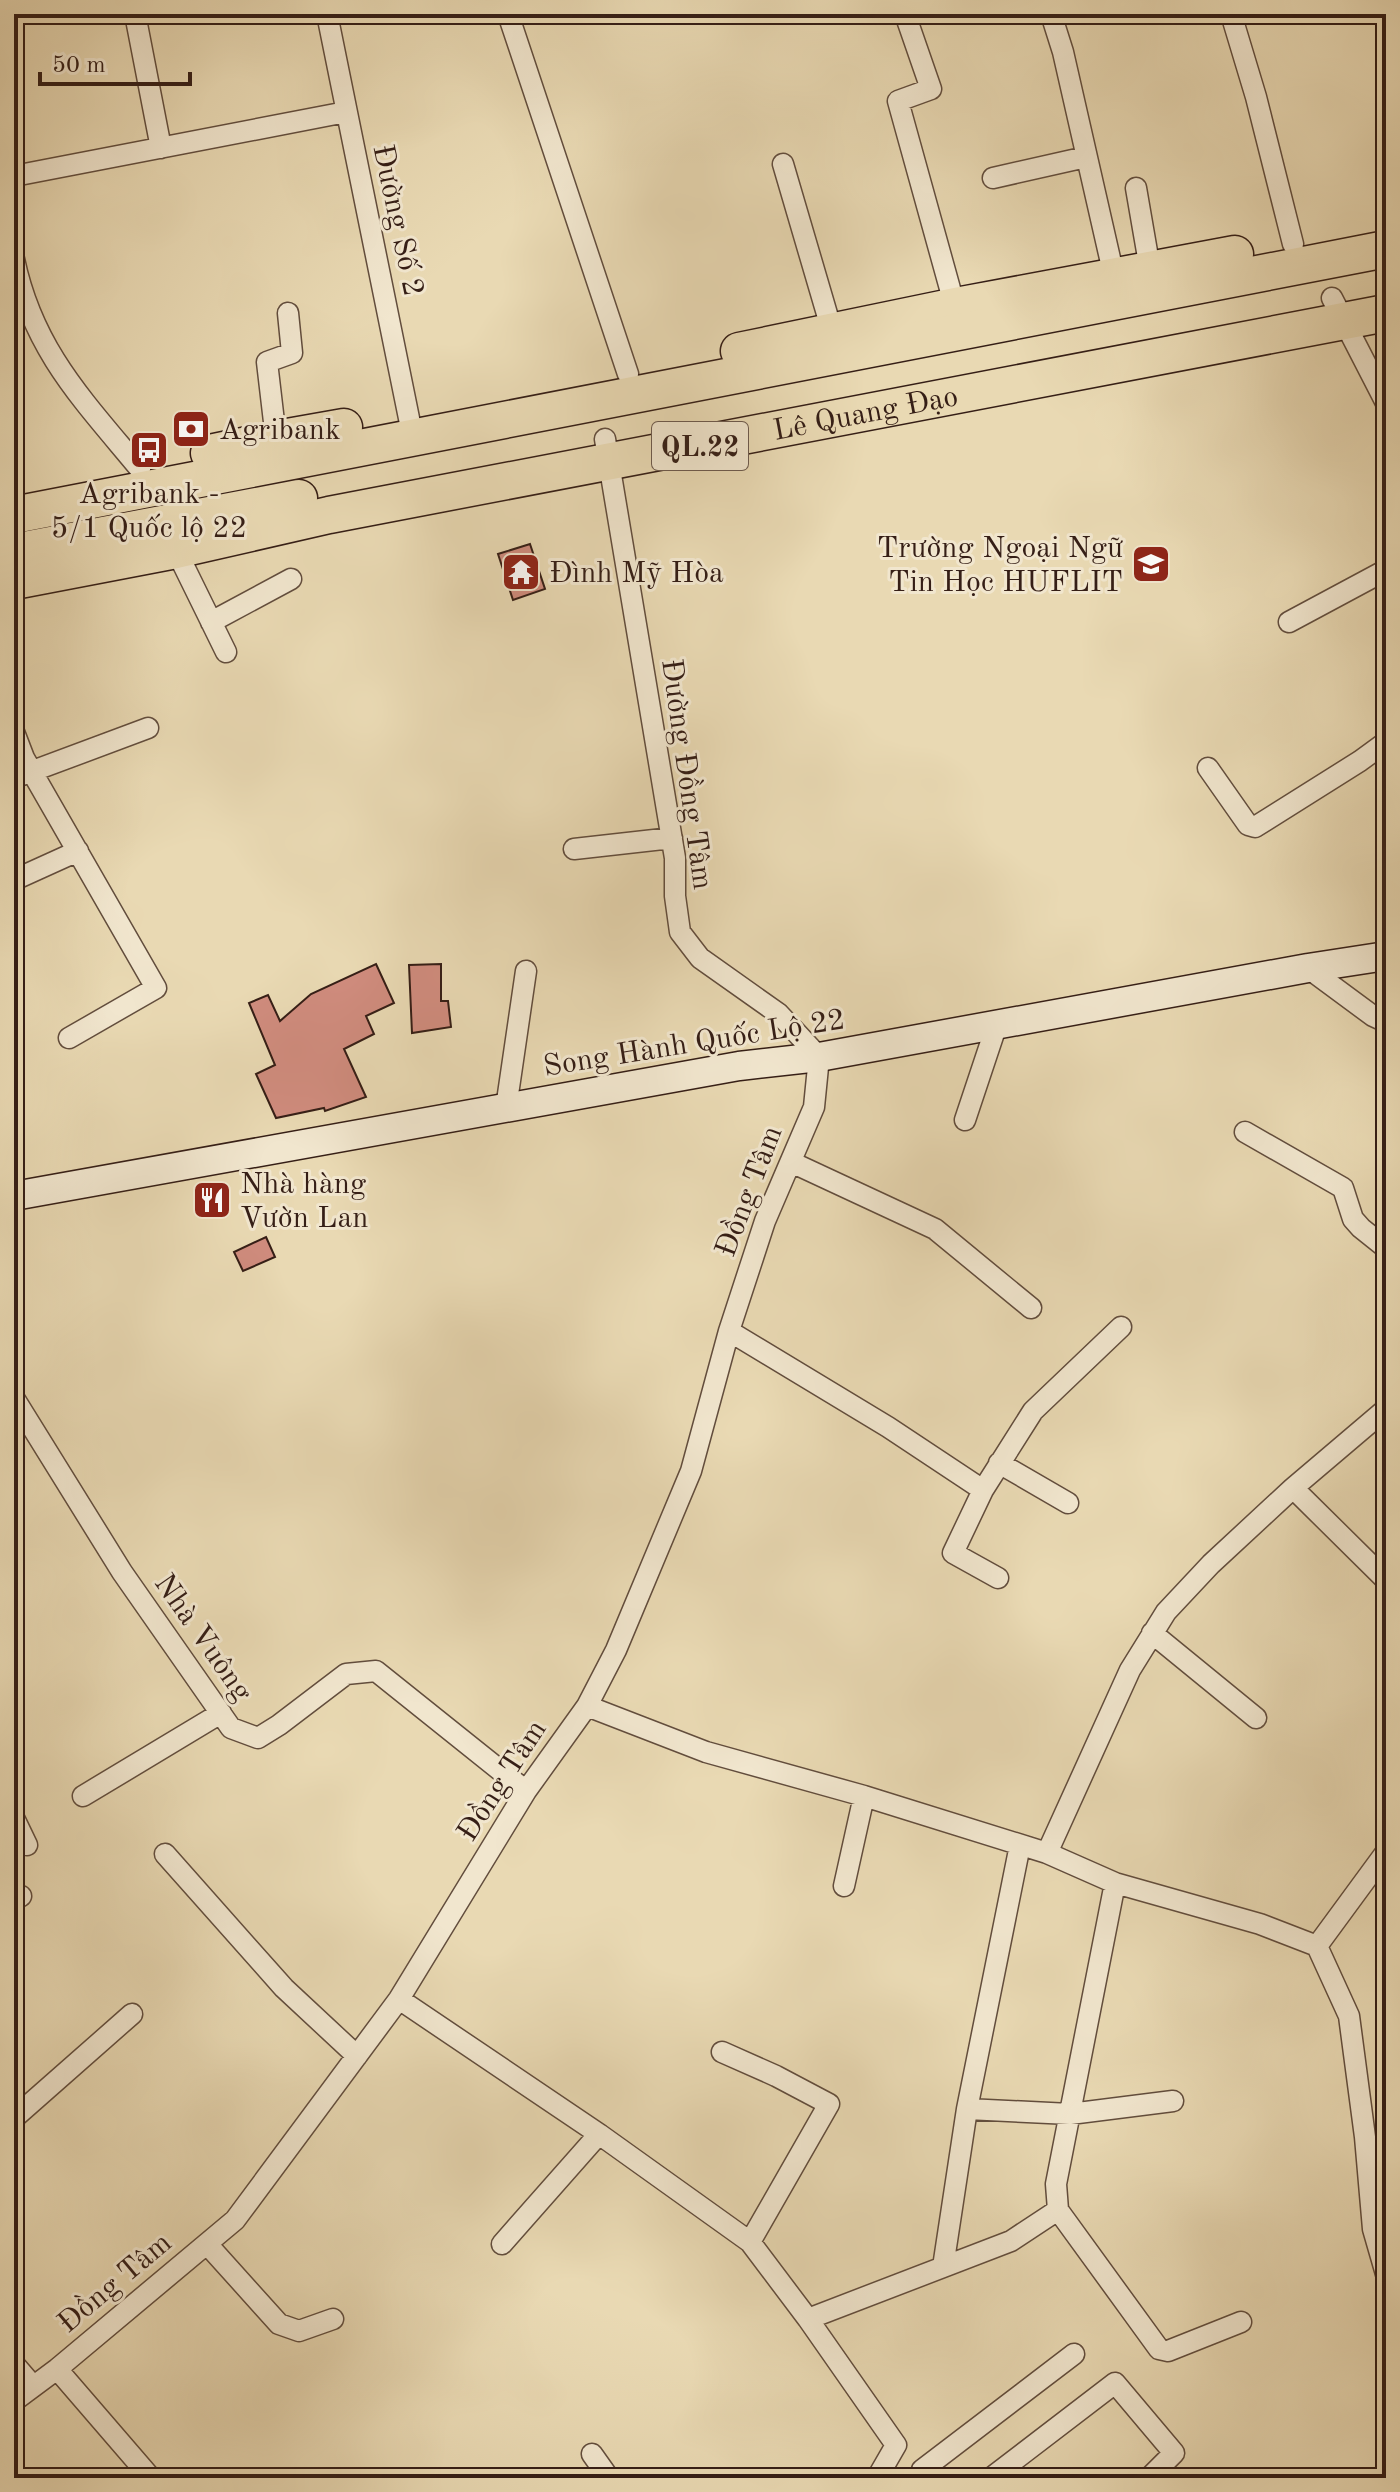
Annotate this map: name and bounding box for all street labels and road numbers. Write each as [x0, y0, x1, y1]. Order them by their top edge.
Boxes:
street label: Đường Số 2 [366, 142, 429, 299]
street label: Lê Quang Đạo [771, 382, 961, 447]
road number: QL.22 [652, 422, 748, 470]
street label: Đường Đồng Tâm [655, 657, 720, 891]
street label: Song Hành Quốc Lộ 22 [541, 1004, 847, 1083]
street label: Đồng Tâm [708, 1121, 789, 1261]
street label: Nhà Vuông [148, 1569, 257, 1707]
street label: Đồng Tâm [450, 1714, 553, 1847]
street label: Đồng Tâm [51, 2225, 178, 2339]

